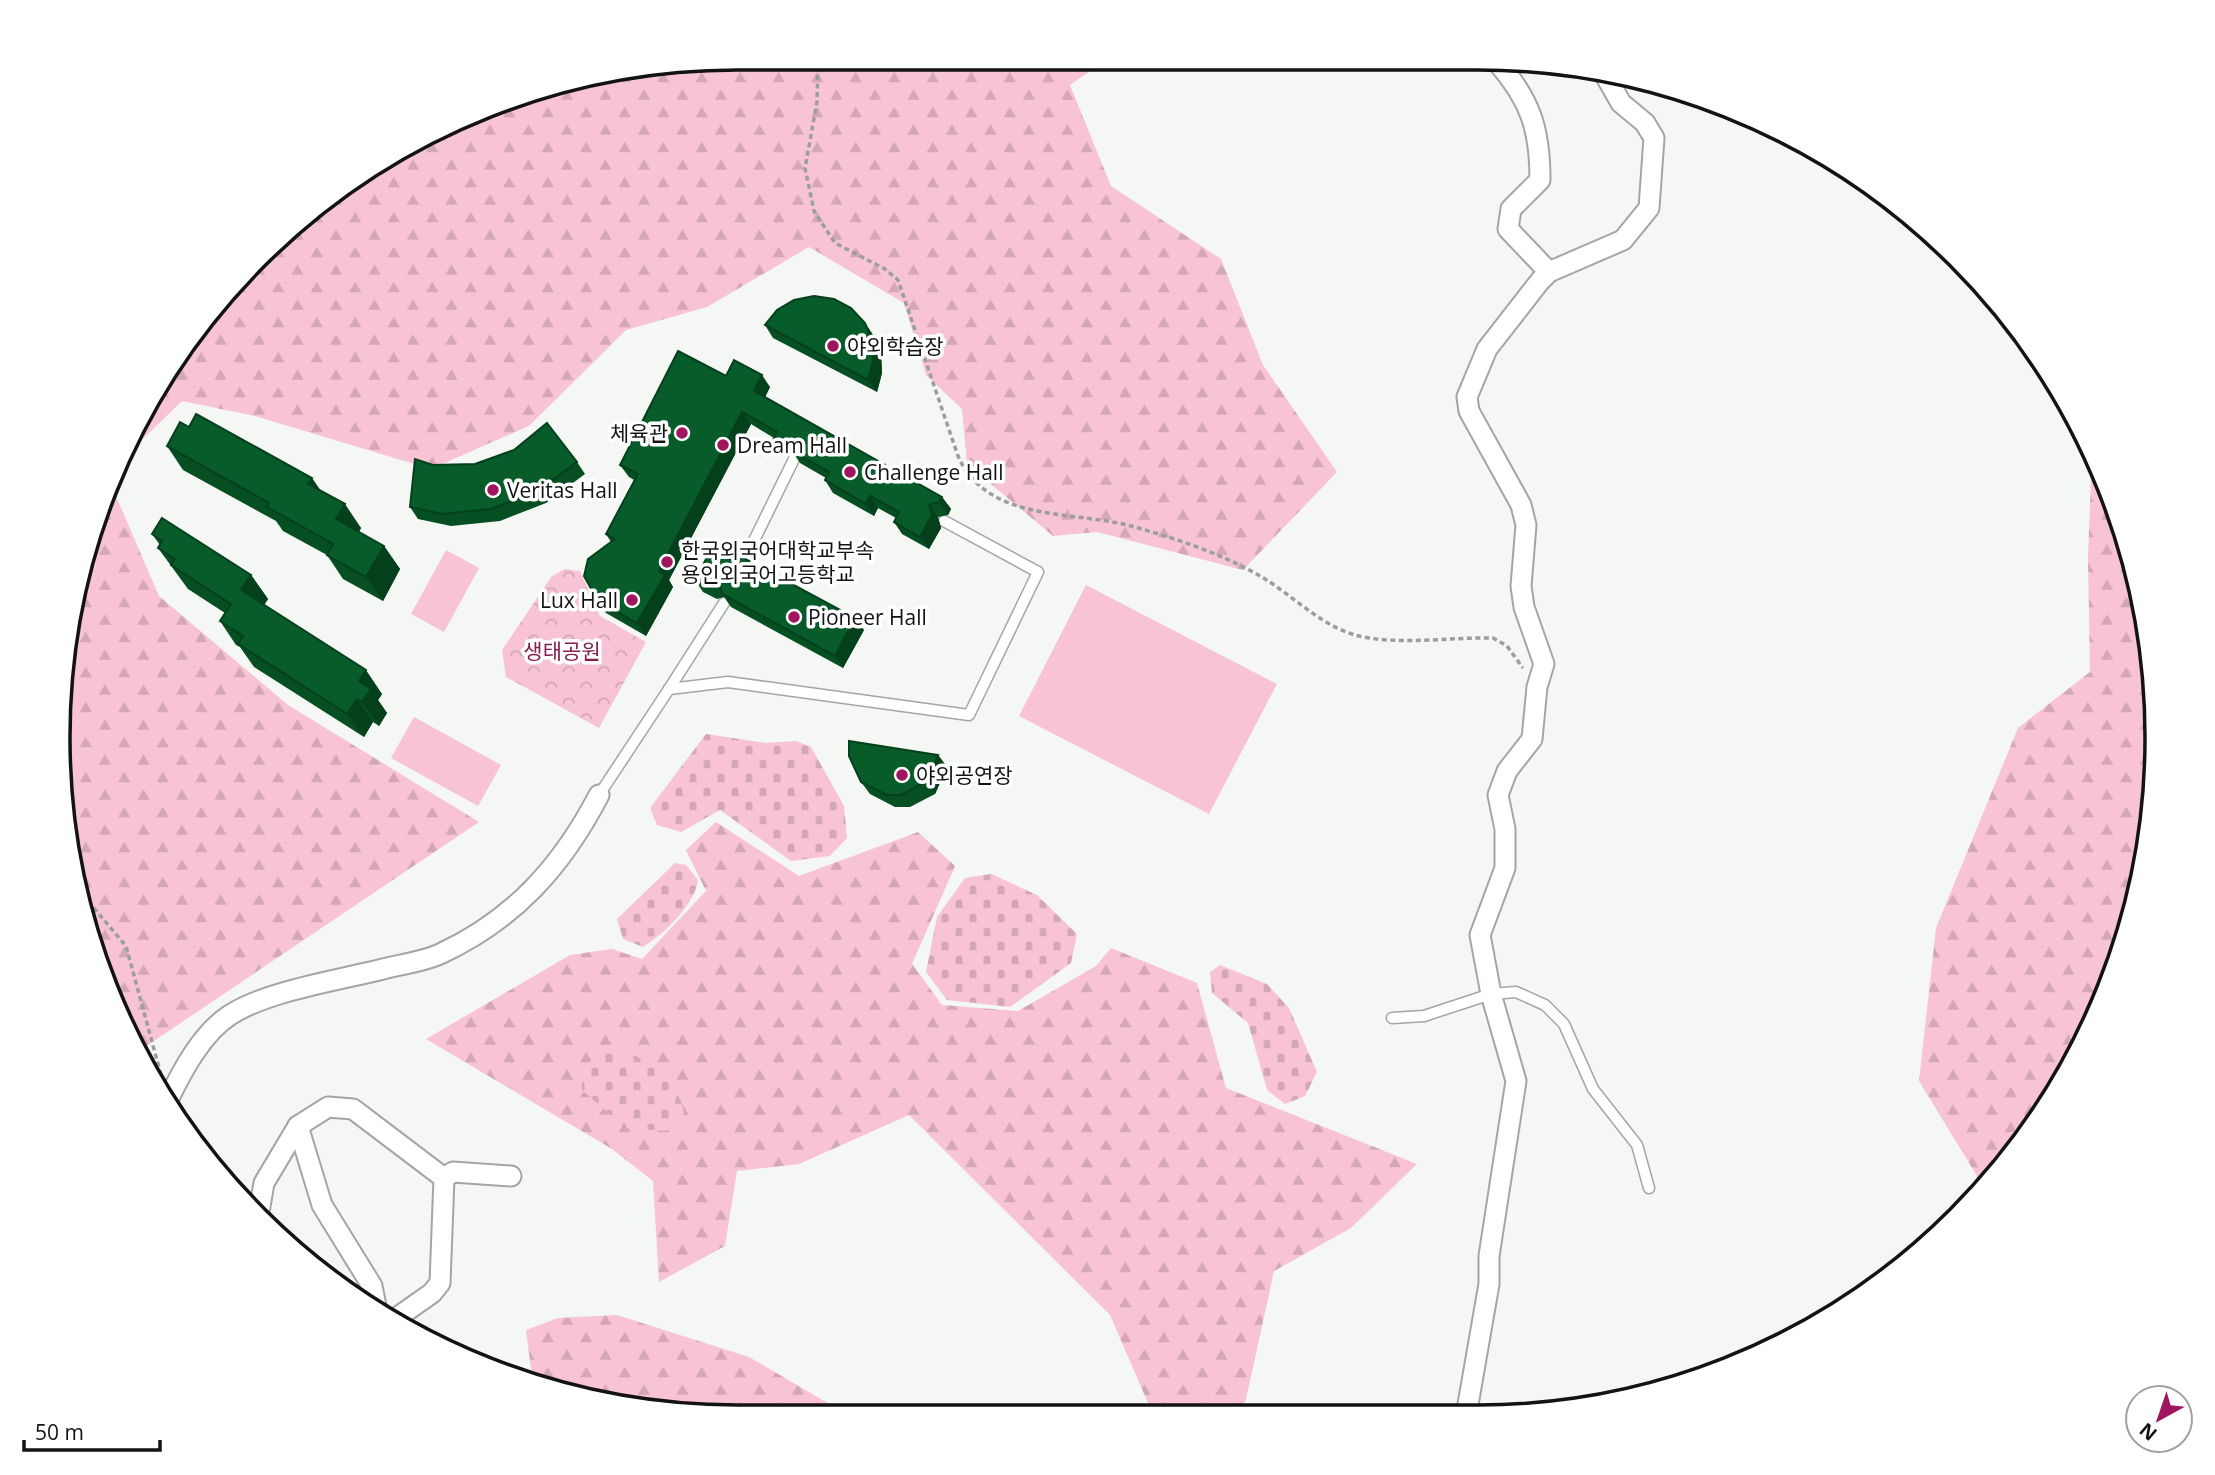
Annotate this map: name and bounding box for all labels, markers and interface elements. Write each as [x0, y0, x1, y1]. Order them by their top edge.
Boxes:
place label: 야외학습장 [847, 332, 944, 360]
marker: 야외학습장 [825, 338, 841, 354]
place label: 체육관 [610, 419, 668, 447]
marker: 체육관 [674, 425, 690, 441]
place label: Dream Hall [737, 431, 847, 459]
marker: Dream Hall [715, 437, 731, 453]
place label: Challenge Hall [864, 458, 1003, 486]
marker: Challenge Hall [842, 464, 858, 480]
place label: Veritas Hall [507, 476, 618, 504]
marker: Veritas Hall [485, 482, 501, 498]
place label: 한국외국어대학교부속 용인외국어고등학교 [681, 536, 874, 588]
marker: 한국외국어대학교부속 용인외국어고등학교 [659, 554, 675, 570]
place label: Lux Hall [540, 586, 618, 614]
marker: Lux Hall [624, 592, 640, 608]
place label: Pioneer Hall [808, 603, 927, 631]
marker: Pioneer Hall [786, 609, 802, 625]
park label: 생태공원 [523, 637, 601, 665]
place label: 야외공연장 [916, 761, 1013, 789]
marker: 야외공연장 [894, 767, 910, 783]
north arrow [2124, 1384, 2194, 1454]
scale bar [24, 1408, 161, 1452]
text: N [2134, 1417, 2162, 1447]
text: 50 m [35, 1418, 84, 1446]

